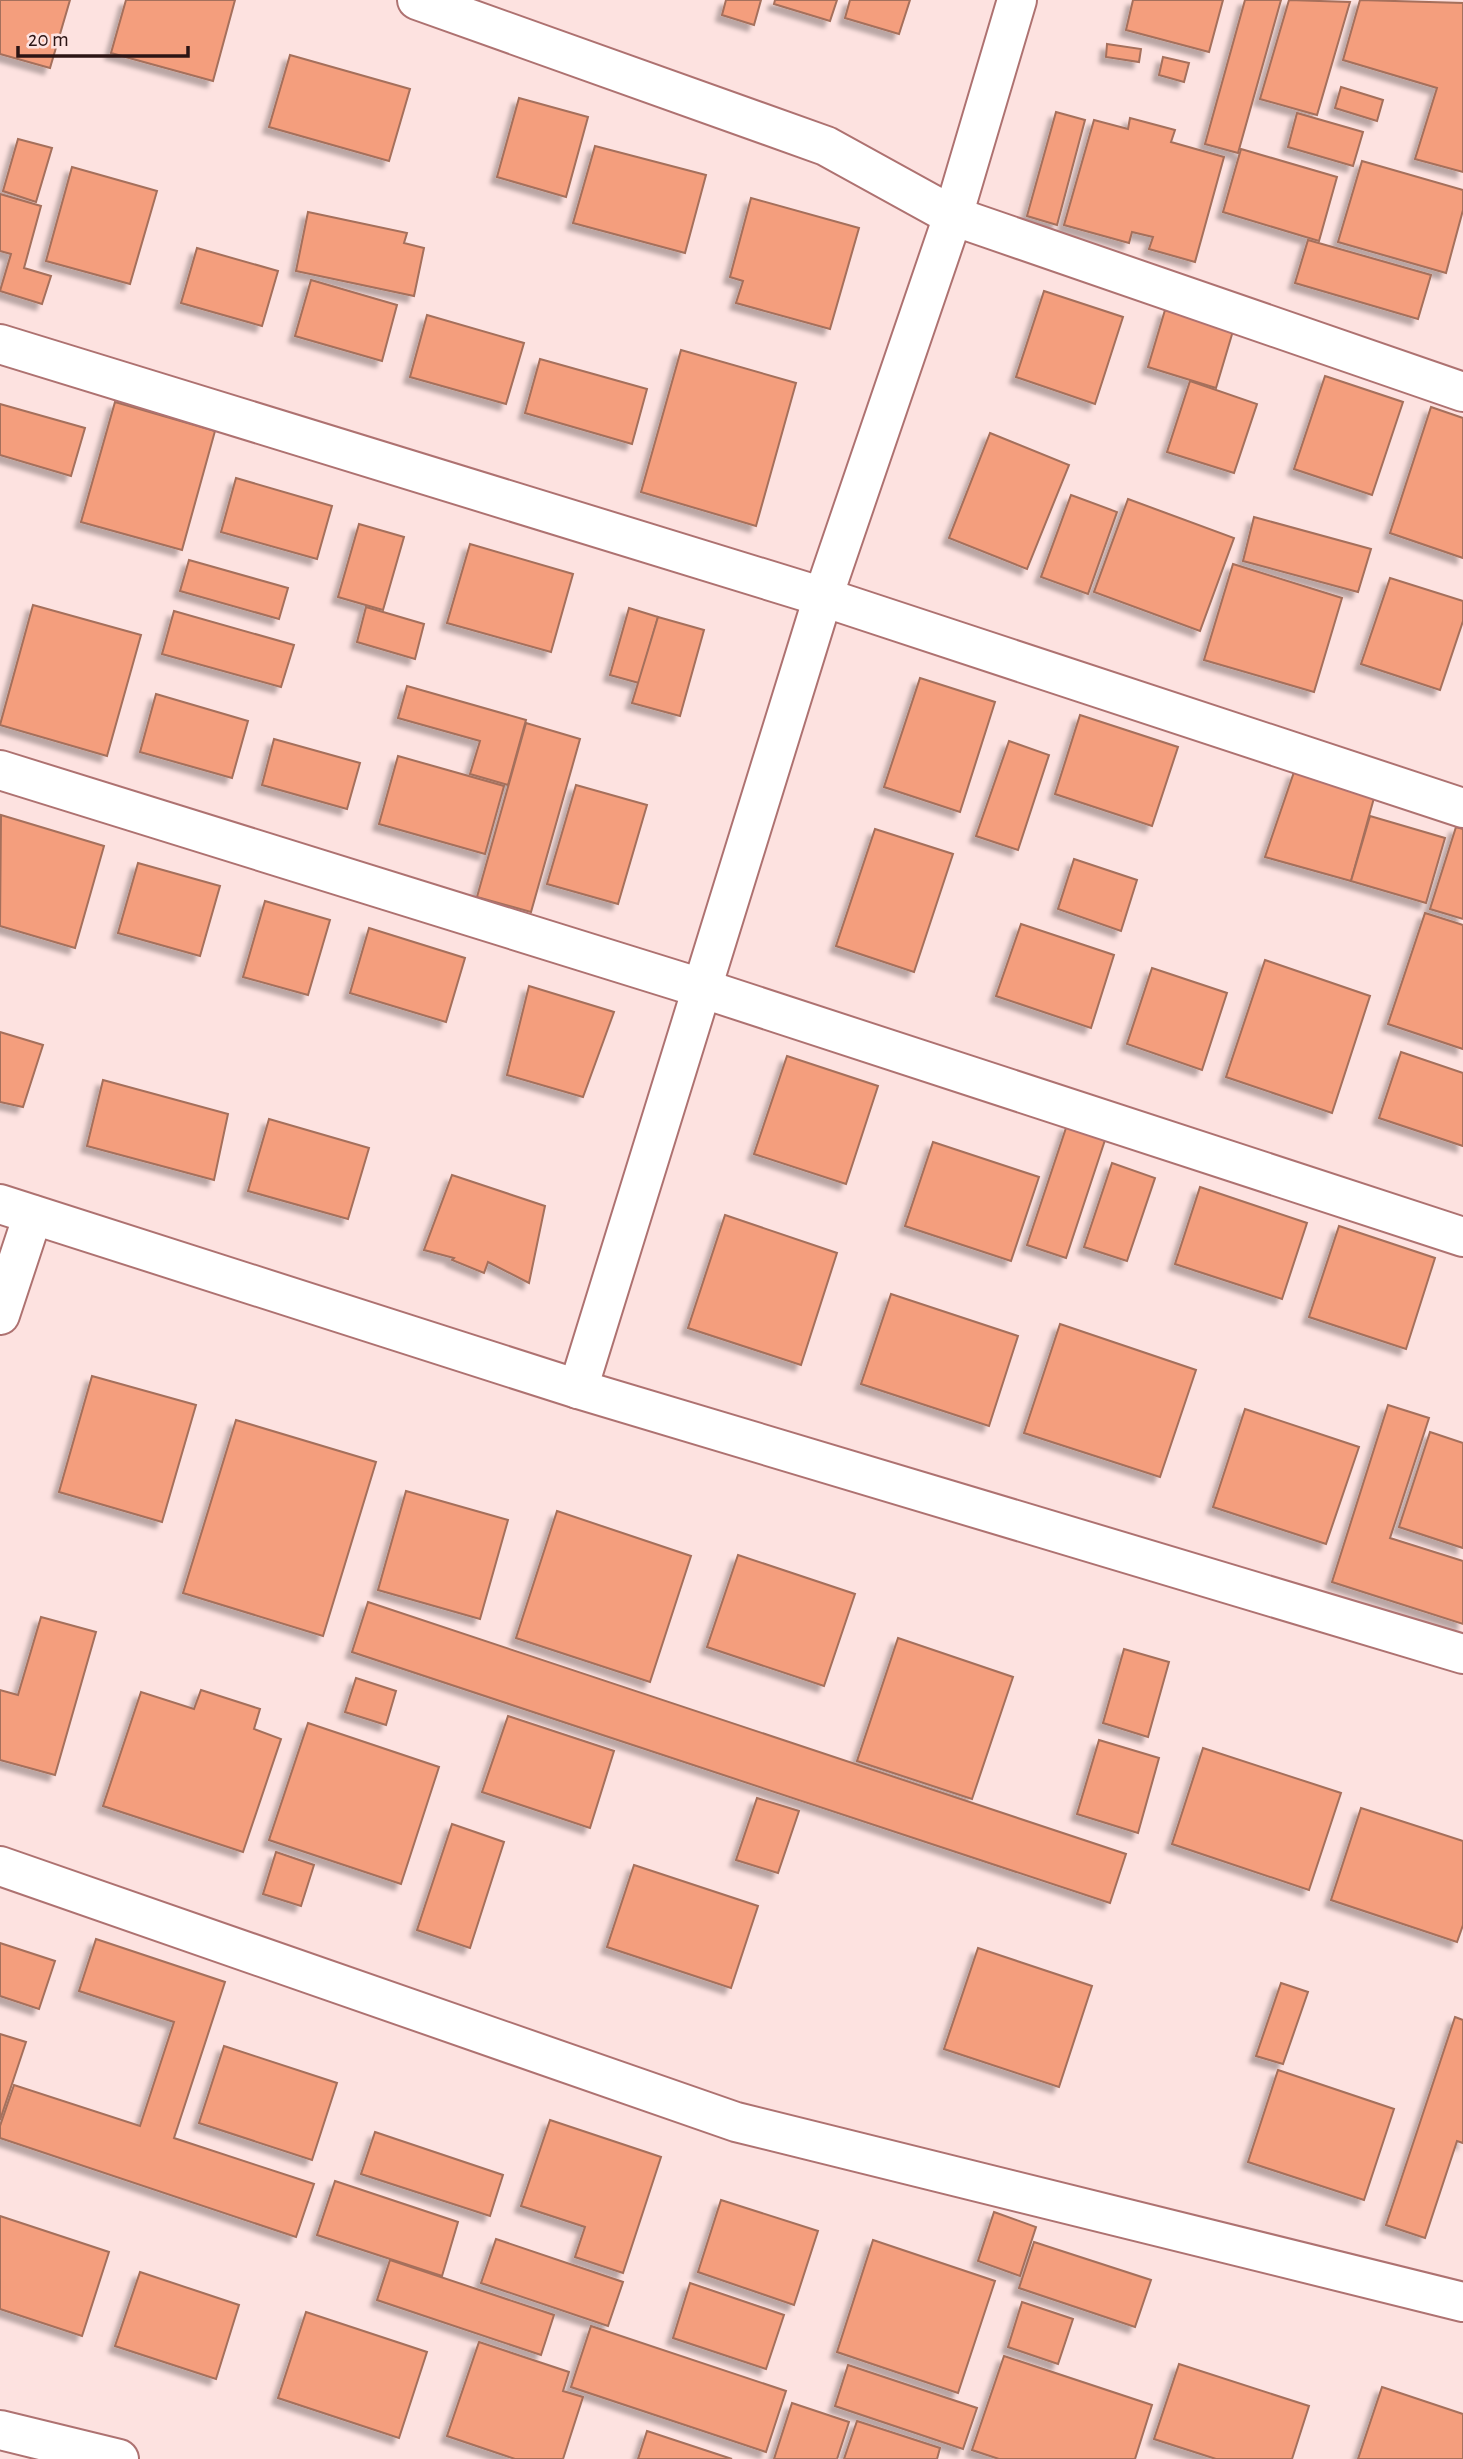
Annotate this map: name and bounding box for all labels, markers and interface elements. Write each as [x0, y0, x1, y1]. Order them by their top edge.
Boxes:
scale bar [18, 14, 187, 58]
text: 20 m [28, 29, 69, 50]

